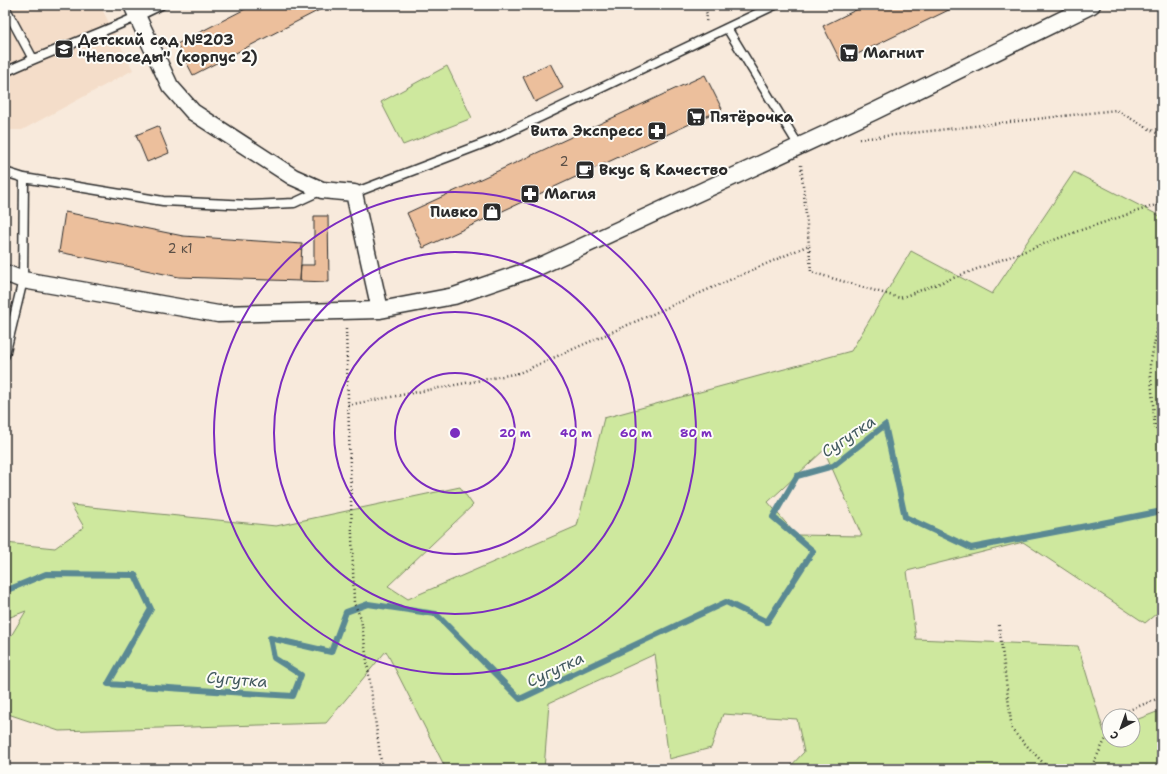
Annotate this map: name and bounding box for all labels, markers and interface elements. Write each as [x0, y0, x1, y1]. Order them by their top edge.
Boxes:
place label: Детский сад №203 "Непоседы" (корпус 2) [78, 30, 258, 67]
school or university icon: Детский сад №203 "Непоседы" (корпус 2) [53, 38, 75, 60]
supermarket icon: Магнит [838, 42, 860, 64]
place label: Магнит [863, 43, 924, 63]
supermarket icon: Пятёрочка [685, 106, 707, 128]
place label: Пятёрочка [710, 107, 794, 127]
pharmacy icon: Вита Экспресс [646, 120, 668, 142]
place label: Вита Экспресс [530, 121, 643, 141]
house number: 2 [559, 153, 569, 170]
cafe icon: Вкус & Качество [574, 159, 596, 181]
place label: Вкус & Качество [599, 160, 728, 180]
pharmacy icon: Магия [519, 183, 541, 205]
place label: Магия [544, 184, 596, 204]
shop icon: Пивко [481, 201, 503, 223]
place label: Пивко [430, 202, 478, 222]
house number: 2 к1 [167, 240, 193, 257]
water label: Сугутка [817, 411, 880, 462]
text: 20 m [499, 425, 531, 441]
text: 40 m [560, 425, 592, 441]
text: 60 m [620, 425, 652, 441]
text: 80 m [680, 425, 712, 441]
centre of rings [448, 426, 462, 440]
water label: Сугутка [523, 647, 587, 692]
water label: Сугутка [206, 667, 268, 692]
north arrow [1101, 708, 1141, 748]
text: С [1107, 727, 1122, 743]

